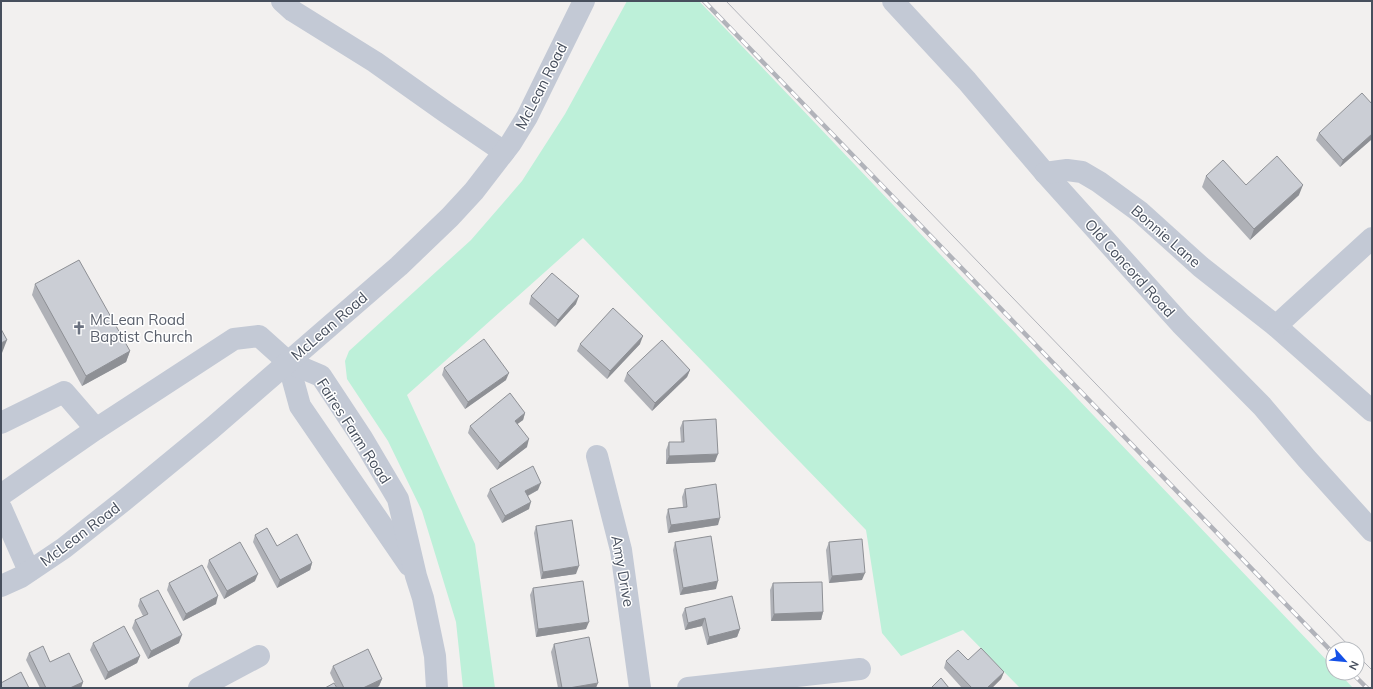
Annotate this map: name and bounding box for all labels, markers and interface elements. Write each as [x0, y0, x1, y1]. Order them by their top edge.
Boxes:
street label: McLean Road [511, 39, 571, 133]
street label: Bonnie Lane [1127, 201, 1205, 271]
street label: Old Concord Road [1081, 215, 1179, 321]
street label: McLean Road [287, 288, 371, 364]
place label: McLean Road Baptist Church [90, 310, 193, 346]
church icon: McLean Road Baptist Church [71, 320, 87, 336]
street label: Faires Farm Road [313, 375, 395, 487]
street label: McLean Road [36, 498, 124, 570]
street label: Amy Drive [607, 534, 639, 608]
north arrow [1325, 641, 1365, 681]
text: N [1346, 659, 1362, 672]

